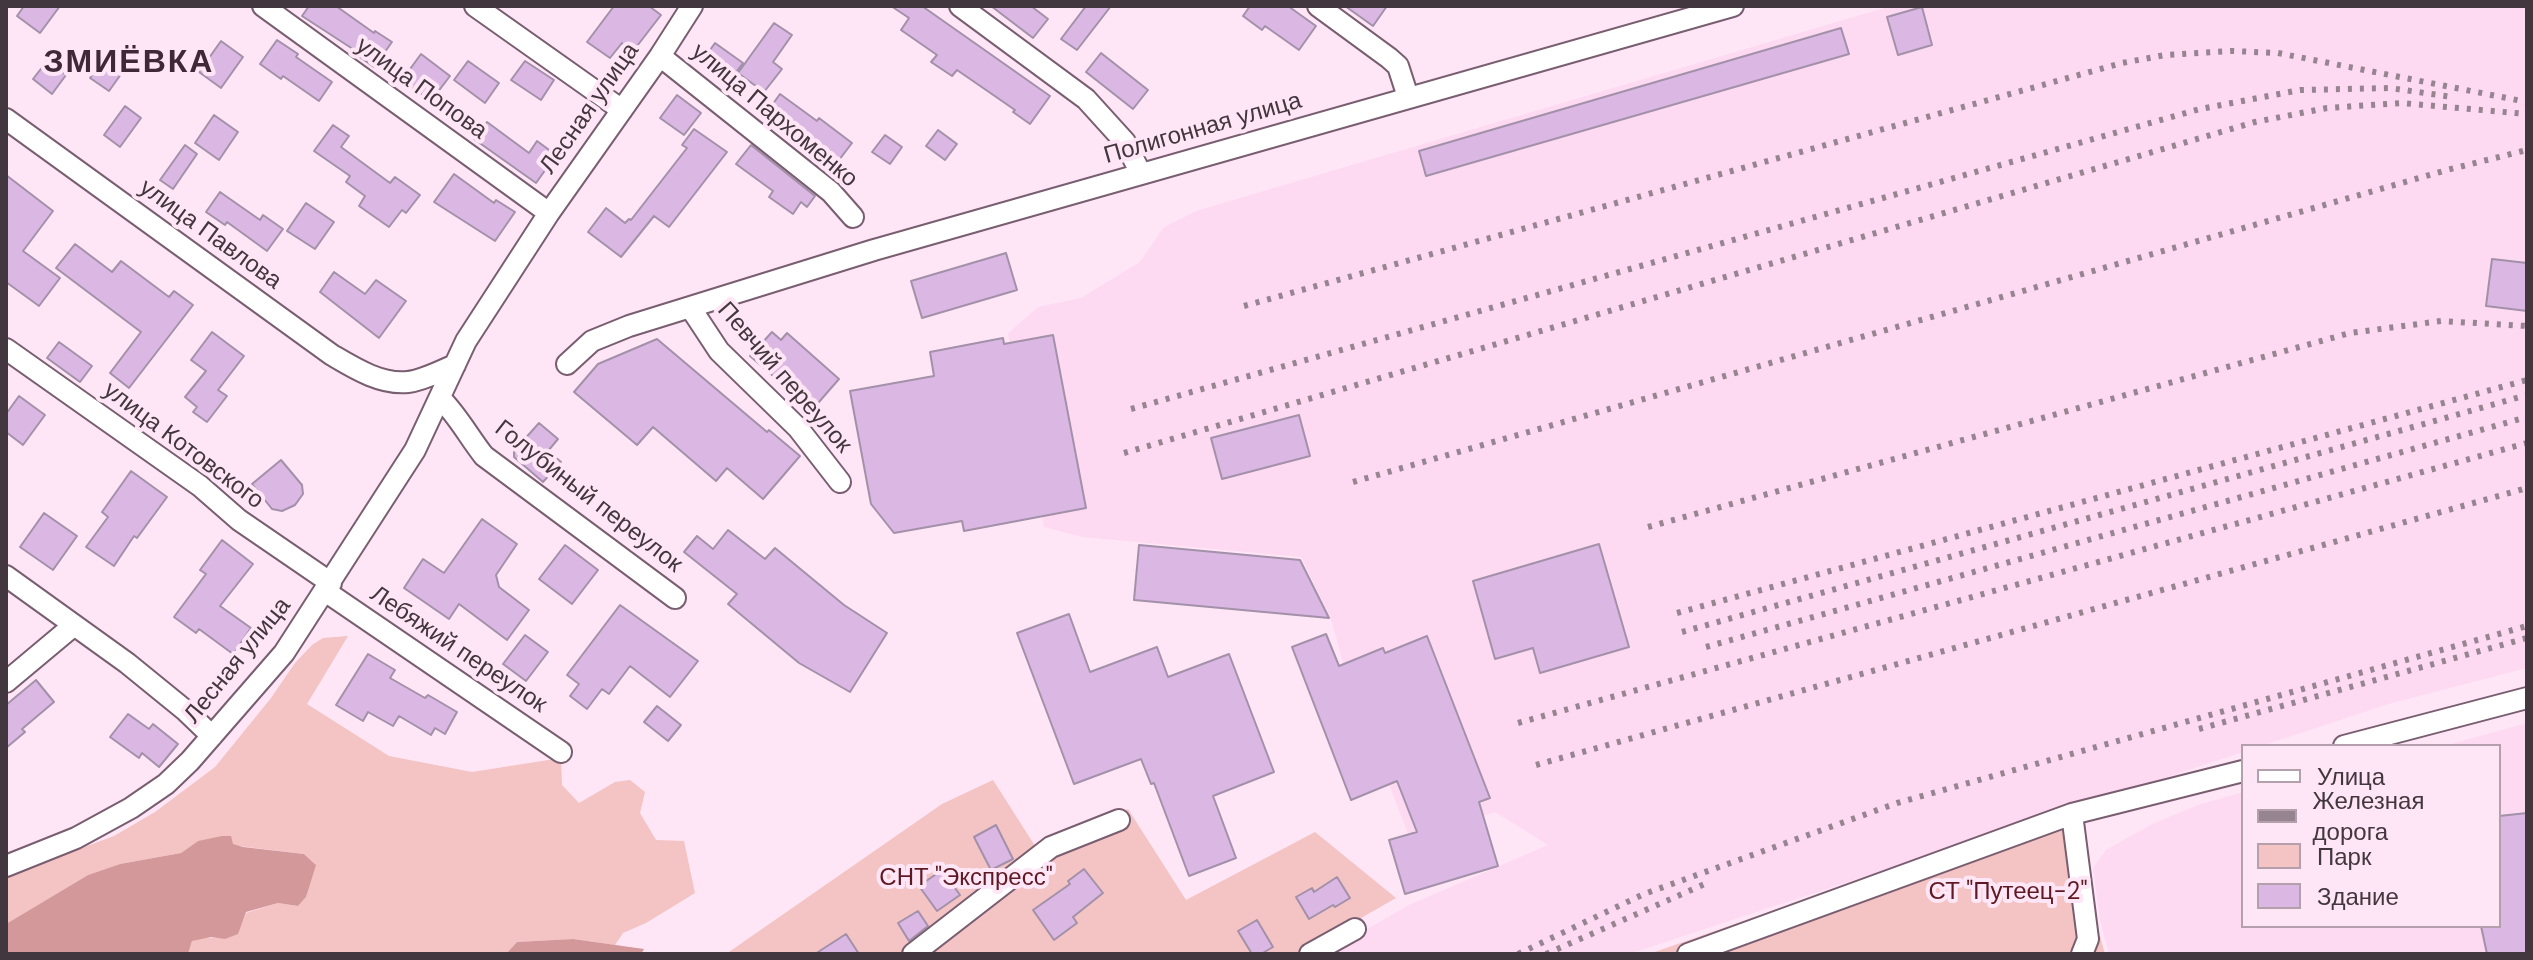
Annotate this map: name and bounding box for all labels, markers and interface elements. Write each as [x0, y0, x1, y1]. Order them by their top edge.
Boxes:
street label: улица Попова [350, 32, 492, 146]
street label: Лесная улица [534, 38, 646, 180]
street label: улица Пархоменко [685, 38, 863, 194]
district label: ЗМИЁВКА [44, 45, 214, 83]
street label: Полигонная улица [1101, 87, 1305, 171]
street label: улица Павлова [133, 174, 287, 296]
street label: Певчий переулок [711, 297, 857, 459]
street label: улица Котовского [97, 376, 269, 516]
street label: Голубиный переулок [488, 415, 688, 579]
street label: Лебяжий переулок [364, 580, 552, 720]
street label: Лесная улица [179, 592, 297, 730]
legend [2241, 744, 2501, 928]
text: Улица [2317, 761, 2385, 792]
text: Железная дорога [2313, 785, 2424, 847]
text: Парк [2317, 841, 2371, 872]
park label: СНТ "Экспресс" [879, 865, 1053, 893]
park label: СТ "Путеец-2" [1929, 879, 2087, 907]
text: Здание [2317, 881, 2399, 912]

